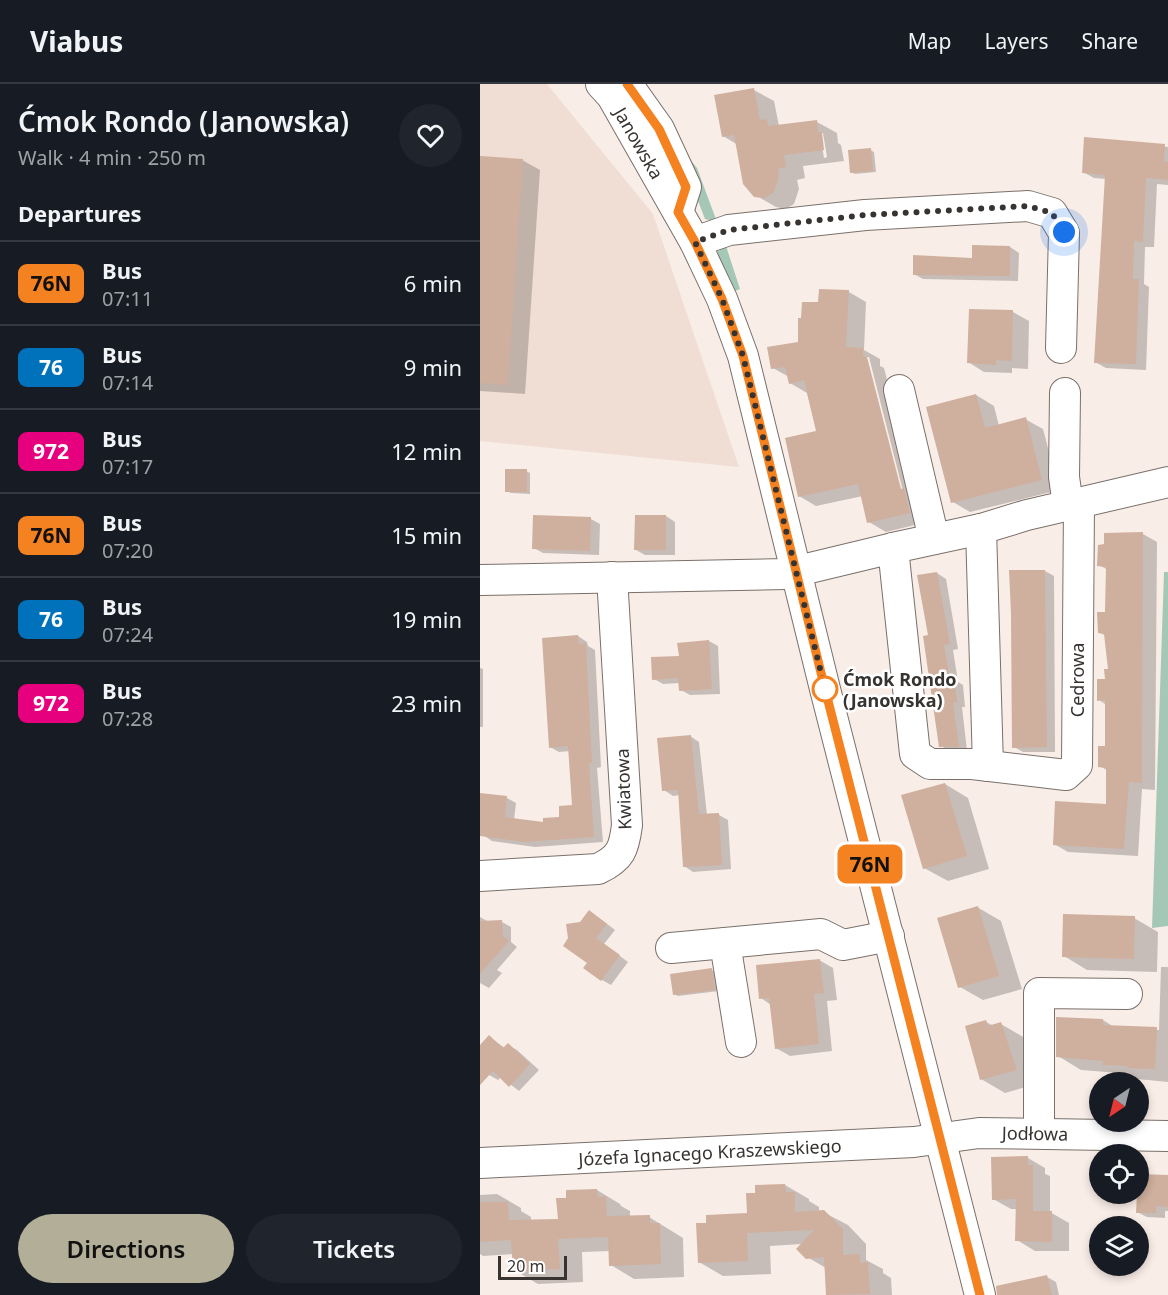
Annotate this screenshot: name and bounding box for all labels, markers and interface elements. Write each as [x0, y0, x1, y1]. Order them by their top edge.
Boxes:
text: Viabus [30, 22, 123, 60]
text: Map [908, 27, 952, 55]
text: Layers [985, 27, 1049, 55]
text: Share [1082, 27, 1138, 55]
street label: Janowska [608, 101, 669, 183]
text: Ćmok Rondo (Janowska) [18, 102, 349, 140]
button: heart [399, 104, 462, 167]
text: Walk · 4 min · 250 m [18, 144, 206, 171]
text: Departures [18, 198, 142, 228]
your location [1049, 217, 1079, 247]
text: Bus [102, 255, 142, 285]
text: 6 min [404, 268, 462, 298]
text: 76N [30, 269, 72, 297]
text: 07:11 [102, 285, 153, 312]
text: Bus [102, 339, 142, 369]
text: 9 min [404, 352, 462, 382]
text: 76 [39, 353, 63, 381]
text: 07:14 [102, 369, 153, 396]
text: Bus [102, 423, 142, 453]
text: 12 min [391, 436, 462, 466]
text: 972 [33, 437, 69, 465]
text: 07:17 [102, 453, 153, 480]
text: Bus [102, 507, 142, 537]
text: 15 min [391, 520, 462, 550]
text: 76N [30, 521, 72, 549]
text: 07:20 [102, 537, 153, 564]
text: Bus [102, 591, 142, 621]
text: 19 min [391, 604, 462, 634]
text: 76 [39, 605, 63, 633]
text: 07:24 [102, 621, 153, 648]
street label: Cedrowa [1065, 643, 1089, 717]
place label: Ćmok Rondo (Janowska) [843, 667, 957, 712]
text: Bus [102, 675, 142, 705]
marker: Ćmok Rondo (Janowska) [812, 676, 838, 702]
text: 23 min [391, 688, 462, 718]
text: 972 [33, 689, 69, 717]
text: 07:28 [102, 705, 153, 732]
street label: Kwiatowa [610, 748, 636, 830]
line badge: 76N [836, 844, 904, 884]
text: 76N [849, 850, 891, 878]
north arrow [1089, 1072, 1149, 1132]
map controls [1089, 1072, 1149, 1276]
street label: Jodłowa [1000, 1120, 1068, 1146]
street label: Józefa Ignacego Kraszewskiego [576, 1133, 842, 1171]
button: locate [1089, 1144, 1149, 1204]
button: Directions [18, 1214, 234, 1283]
button: Tickets [246, 1214, 462, 1283]
button: layers [1089, 1216, 1149, 1276]
scale bar [498, 1253, 567, 1280]
text: 20 m [507, 1255, 544, 1277]

